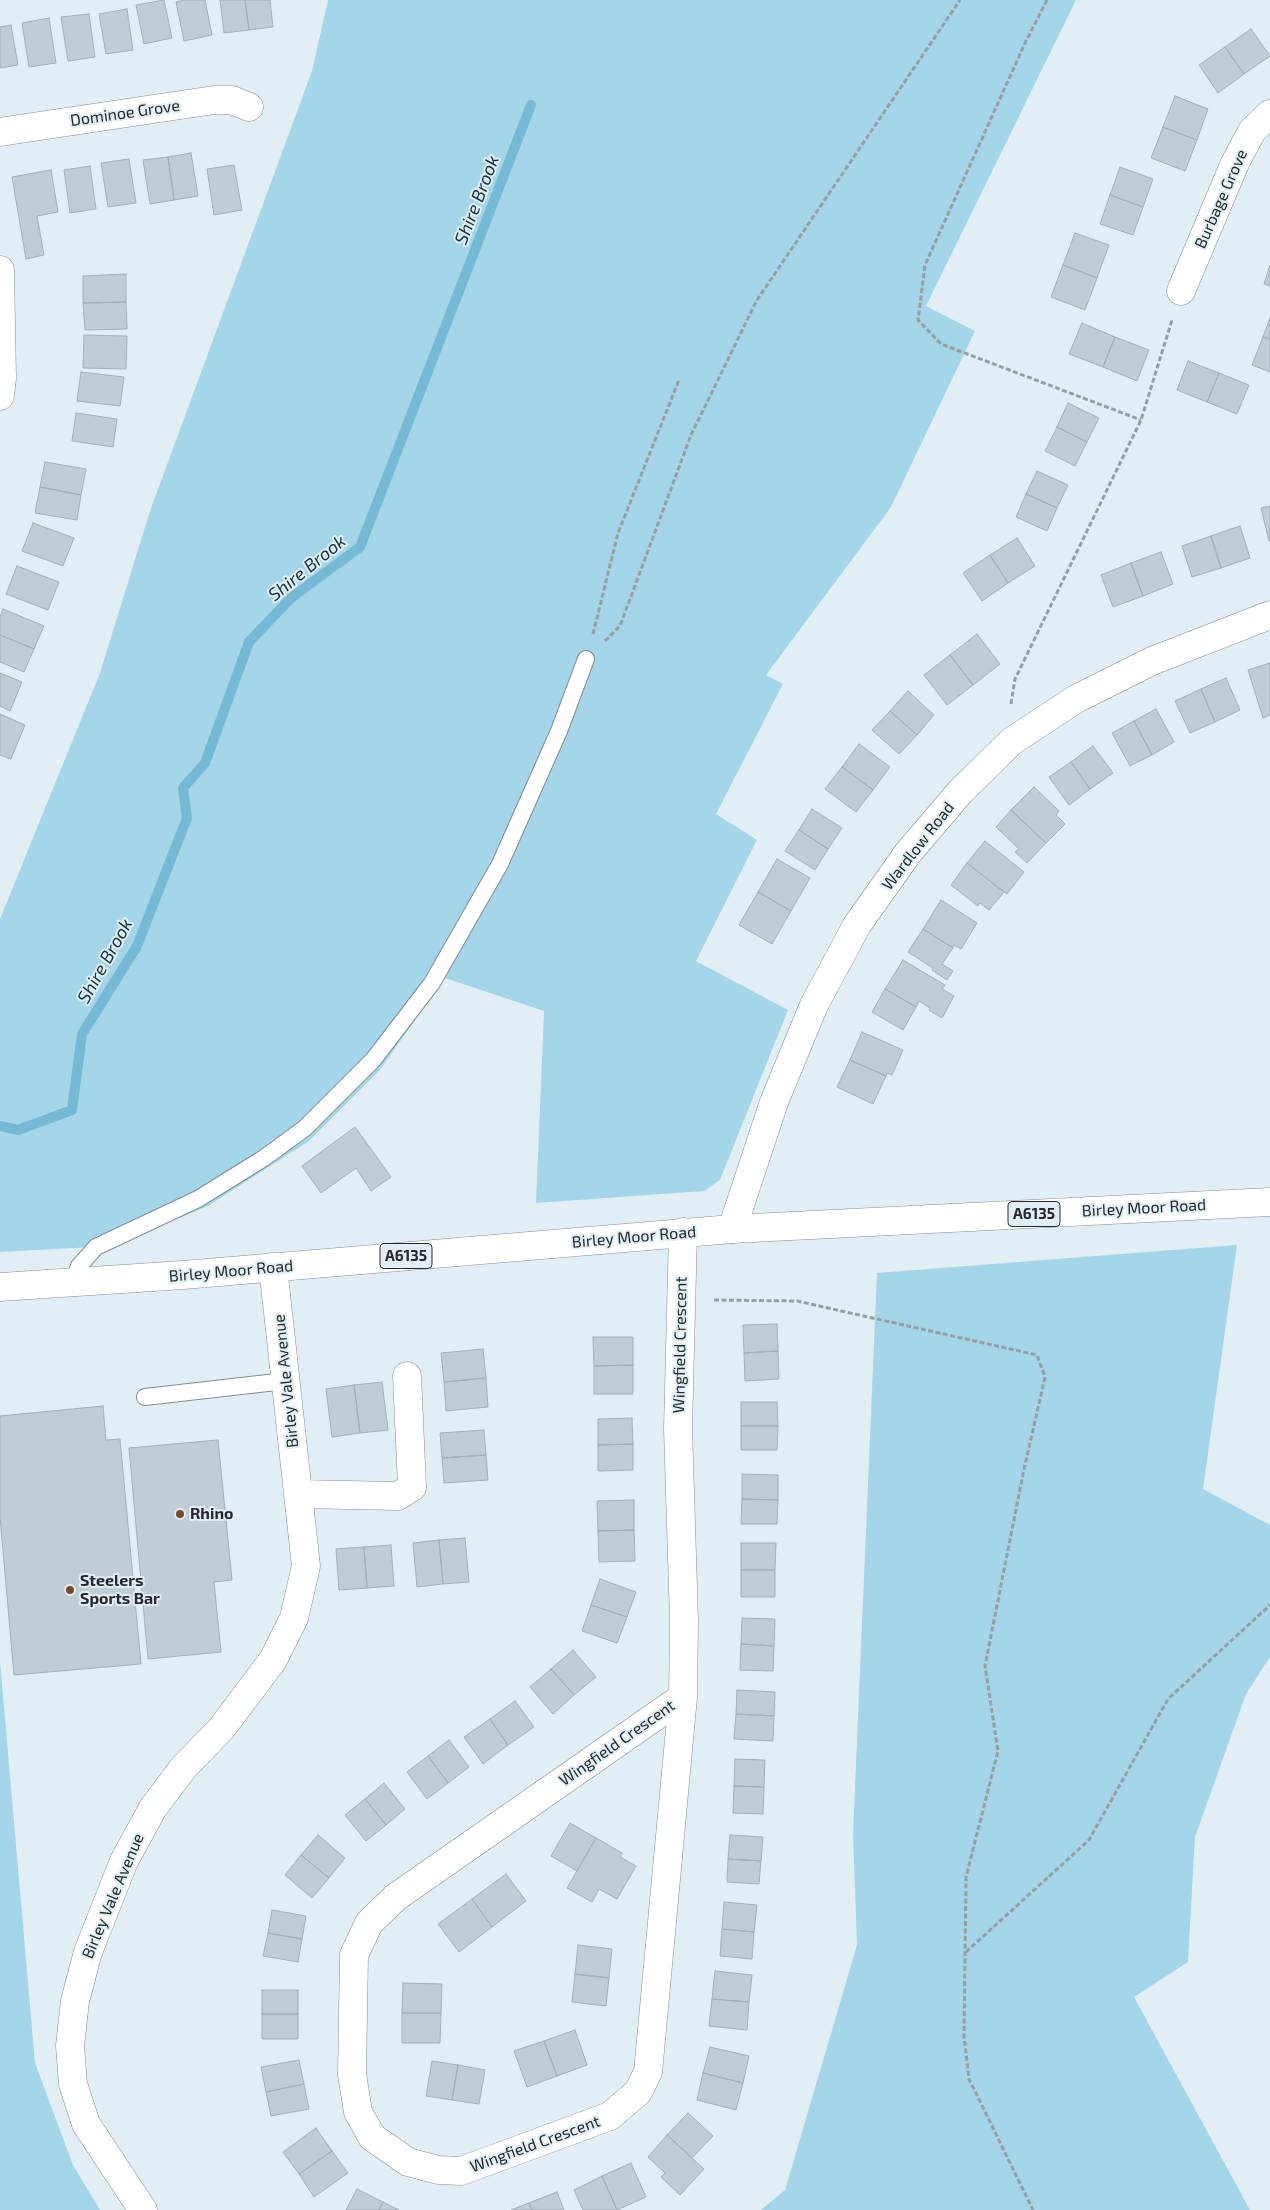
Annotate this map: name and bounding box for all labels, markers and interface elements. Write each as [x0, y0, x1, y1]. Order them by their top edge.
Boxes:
street label: Dominoe Grove [69, 96, 181, 130]
street label: Burbage Grove [1191, 146, 1251, 252]
water label: Shire Brook [450, 153, 504, 247]
water label: Shire Brook [264, 530, 350, 606]
street label: Wardlow Road [878, 798, 958, 894]
water label: Shire Brook [73, 915, 137, 1007]
street label: Birley Moor Road [1081, 1195, 1207, 1221]
road number: A6135 [1008, 1202, 1060, 1226]
street label: Birley Moor Road [571, 1222, 697, 1252]
road number: A6135 [380, 1244, 432, 1268]
street label: Birley Moor Road [168, 1256, 294, 1286]
street label: Wingfield Crescent [669, 1276, 691, 1414]
street label: Birley Vale Avenue [269, 1313, 303, 1449]
place label: Rhino [190, 1504, 233, 1524]
marker: Rhino [174, 1508, 186, 1520]
place label: Steelers Sports Bar [80, 1571, 160, 1609]
marker: Steelers Sports Bar [64, 1584, 76, 1596]
street label: Wingfield Crescent [555, 1696, 679, 1790]
street label: Birley Vale Avenue [78, 1830, 148, 1962]
street label: Wingfield Crescent [467, 2112, 603, 2176]

